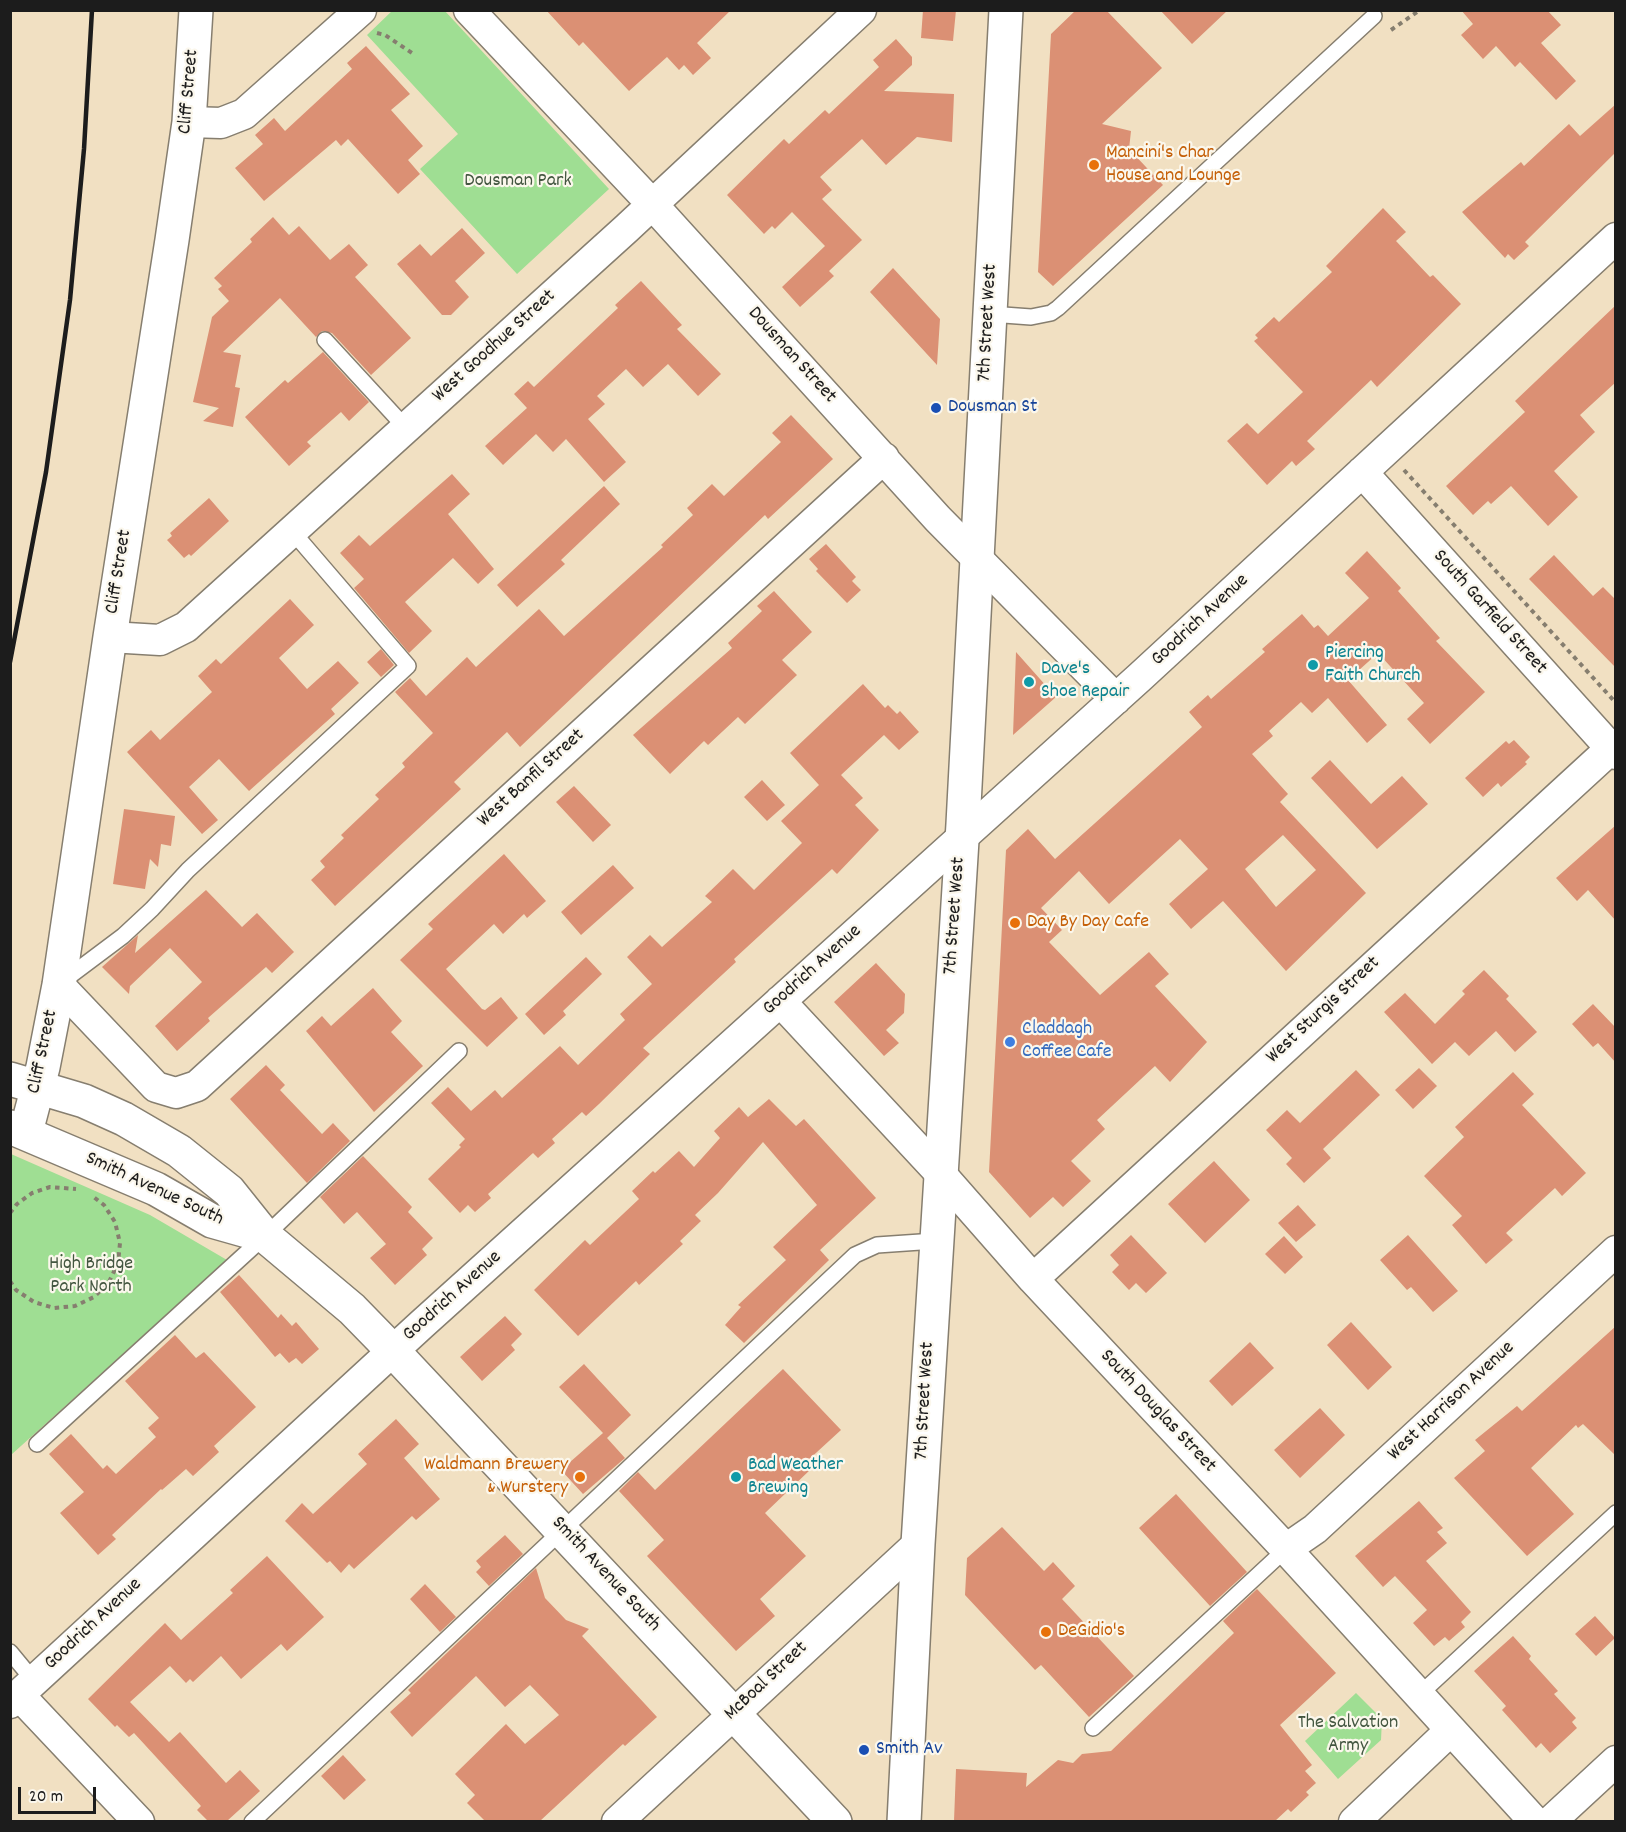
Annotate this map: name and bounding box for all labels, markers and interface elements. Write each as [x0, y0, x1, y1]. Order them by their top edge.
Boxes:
street label: Cliff Street [174, 49, 206, 135]
place label: Mancini's Char House and Lounge [1106, 142, 1241, 189]
marker: Mancini's Char House and Lounge [1087, 158, 1101, 172]
park label: Dousman Park [464, 170, 572, 194]
street label: 7th Street West [974, 263, 1004, 383]
street label: West Goodhue Street [428, 285, 562, 409]
street label: Dousman Street [741, 303, 841, 409]
place label: Dousman St [948, 396, 1037, 420]
marker: Dousman St [929, 401, 943, 415]
street label: Cliff Street [101, 528, 139, 616]
street label: South Garfield Street [1427, 546, 1551, 680]
street label: Goodrich Avenue [1147, 570, 1255, 672]
place label: Piercing Faith Church [1325, 642, 1420, 689]
place label: Dave's Shoe Repair [1041, 658, 1129, 705]
marker: Piercing Faith Church [1306, 658, 1320, 672]
marker: Dave's Shoe Repair [1022, 675, 1036, 689]
street label: West Banfil Street [473, 725, 591, 833]
street label: 7th Street West [940, 856, 972, 976]
place label: Day By Day Cafe [1027, 911, 1149, 935]
marker: Day By Day Cafe [1008, 916, 1022, 930]
street label: Goodrich Avenue [759, 920, 867, 1022]
street label: West Sturgis Street [1262, 952, 1386, 1070]
street label: Cliff Street [23, 1008, 65, 1096]
place label: Claddagh Coffee Cafe [1022, 1018, 1112, 1065]
marker: Claddagh Coffee Cafe [1003, 1035, 1017, 1049]
street label: Smith Avenue South [81, 1148, 227, 1232]
street label: Goodrich Avenue [399, 1246, 507, 1348]
park label: High Bridge Park North [49, 1253, 133, 1300]
street label: West Harrison Avenue [1384, 1337, 1520, 1467]
street label: 7th Street West [911, 1341, 941, 1461]
street label: South Douglas Street [1094, 1345, 1220, 1479]
place label: Waldmann Brewery & Wurstery [424, 1454, 568, 1501]
place label: Bad Weather Brewing [748, 1454, 843, 1501]
marker: Waldmann Brewery & Wurstery [573, 1470, 587, 1484]
marker: Bad Weather Brewing [729, 1470, 743, 1484]
street label: Smith Avenue South [545, 1512, 665, 1638]
street label: Goodrich Avenue [40, 1574, 148, 1676]
place label: DeGidio's [1058, 1620, 1125, 1644]
marker: DeGidio's [1039, 1625, 1053, 1639]
street label: McBoal Street [720, 1637, 814, 1727]
park label: The Salvation Army [1298, 1712, 1398, 1759]
place label: Smith Av [876, 1738, 943, 1762]
marker: Smith Av [857, 1743, 871, 1757]
scale bar [21, 1775, 99, 1813]
text: 20 m [29, 1785, 63, 1810]

